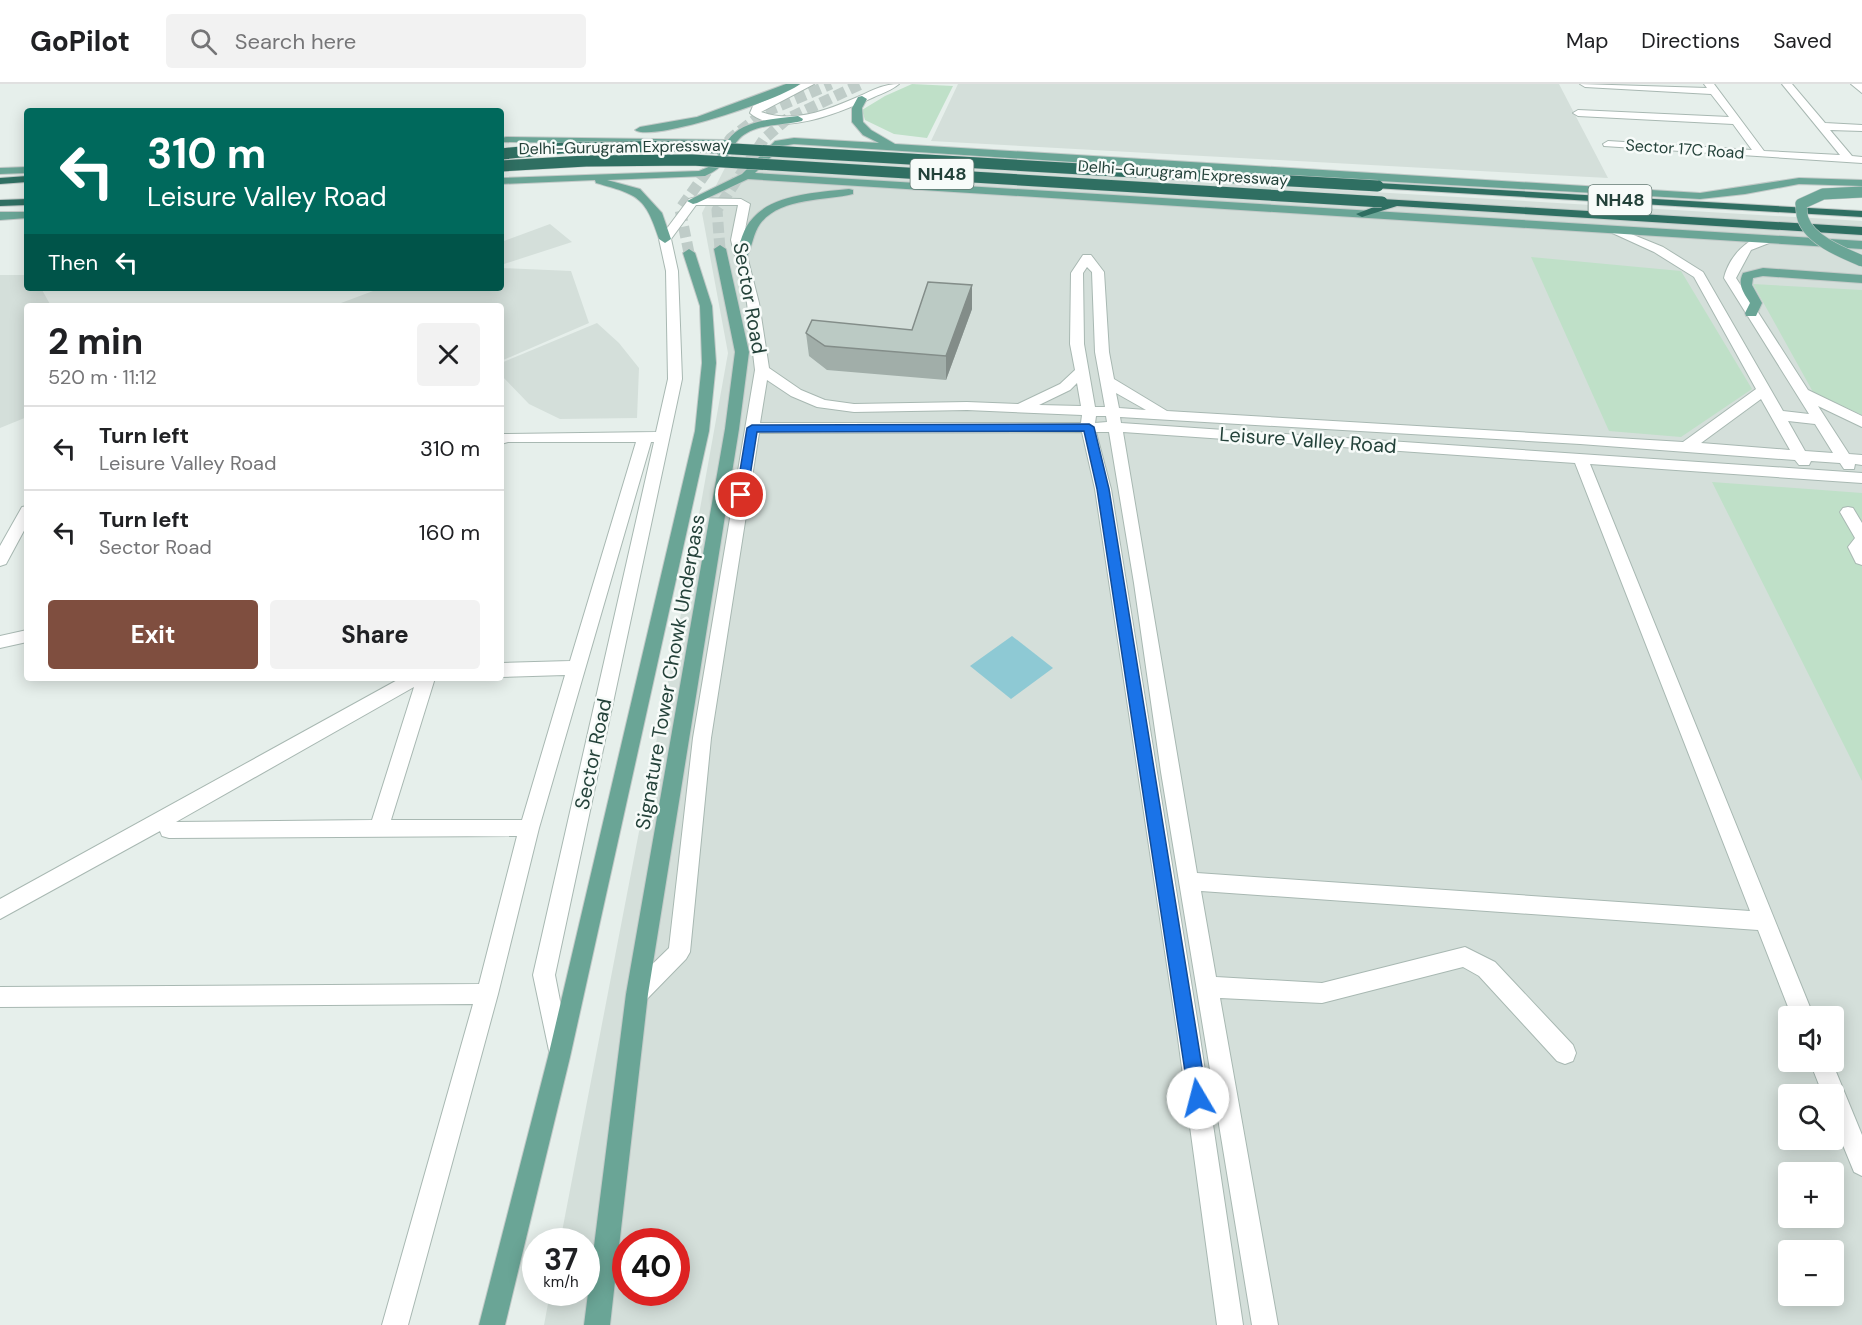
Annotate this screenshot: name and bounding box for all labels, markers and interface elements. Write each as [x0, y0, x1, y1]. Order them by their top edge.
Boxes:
search box [166, 14, 586, 68]
text: GoPilot [30, 23, 130, 60]
icon: search [187, 25, 220, 58]
text: Search here [235, 27, 356, 56]
text: Map [1566, 27, 1608, 55]
text: Directions [1641, 27, 1740, 55]
text: Saved [1773, 27, 1832, 55]
text: 310 m [147, 126, 266, 181]
icon: left [48, 132, 126, 210]
street label: Sector 17C Road [1625, 134, 1745, 164]
street label: Delhi-Gurugram Expressway [519, 135, 730, 159]
street label: Delhi-Gurugram Expressway [1077, 155, 1289, 191]
road number: NH48 [910, 159, 974, 189]
text: Leisure Valley Road [147, 179, 387, 214]
road number: NH48 [1588, 185, 1652, 215]
street label: Sector Road [727, 240, 773, 356]
icon: left [110, 246, 143, 279]
text: Then [48, 248, 98, 277]
text: 2 min [48, 318, 143, 365]
button: close [417, 323, 480, 386]
text: 520 m · 11:12 [48, 364, 157, 390]
text: Turn left [99, 421, 189, 450]
street label: Leisure Valley Road [1219, 421, 1397, 459]
icon: left [48, 432, 81, 465]
text: 310 m [420, 434, 480, 463]
text: Leisure Valley Road [99, 450, 277, 476]
pin [715, 469, 766, 520]
icon: arrive [724, 478, 757, 511]
text: Turn left [99, 505, 189, 534]
street label: Signature Tower Chowk Underpass [629, 512, 711, 832]
icon: left [48, 516, 81, 549]
text: 160 m [419, 518, 480, 547]
text: Sector Road [99, 534, 212, 560]
button: Exit [48, 600, 258, 669]
button: Share [270, 600, 480, 669]
street label: Sector Road [569, 696, 617, 812]
map controls [1778, 1006, 1844, 1306]
button: sound [1778, 1006, 1844, 1072]
position arrow [1166, 1066, 1230, 1130]
button: search [1778, 1084, 1844, 1150]
button: + [1778, 1162, 1844, 1228]
speed limit sign: 40 [612, 1228, 690, 1306]
text: 37 [544, 1240, 578, 1279]
button: − [1778, 1240, 1844, 1306]
text: km/h [543, 1272, 579, 1292]

